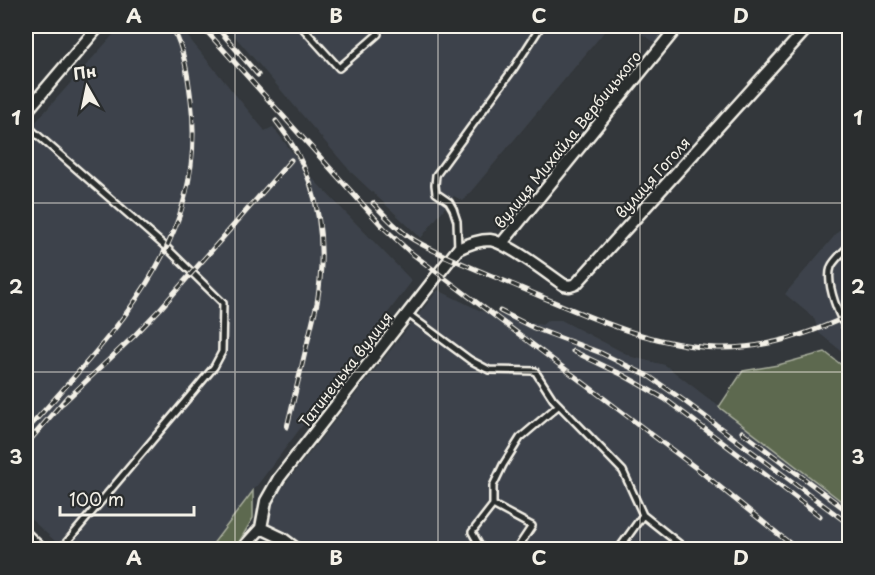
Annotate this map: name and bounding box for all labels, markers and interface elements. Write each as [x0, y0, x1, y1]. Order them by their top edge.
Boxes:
text: A [126, 0, 142, 30]
text: B [329, 0, 343, 30]
text: C [531, 0, 547, 30]
text: D [733, 0, 749, 30]
street label: вулиця Михайла Вербицького [488, 45, 646, 233]
north arrow [57, 57, 117, 117]
text: Пн [71, 58, 98, 85]
text: 1 [11, 102, 21, 132]
text: 1 [853, 102, 863, 132]
street label: вулиця Гоголя [609, 131, 695, 223]
text: 2 [9, 271, 23, 301]
text: 2 [851, 271, 865, 301]
street label: Татинецька вулиця [292, 306, 398, 432]
text: 3 [9, 441, 23, 471]
text: 3 [851, 441, 865, 471]
scale bar [60, 479, 194, 517]
text: 100 m [69, 485, 124, 512]
text: A [126, 542, 142, 572]
text: B [329, 542, 343, 572]
text: C [531, 542, 547, 572]
text: D [733, 542, 749, 572]

